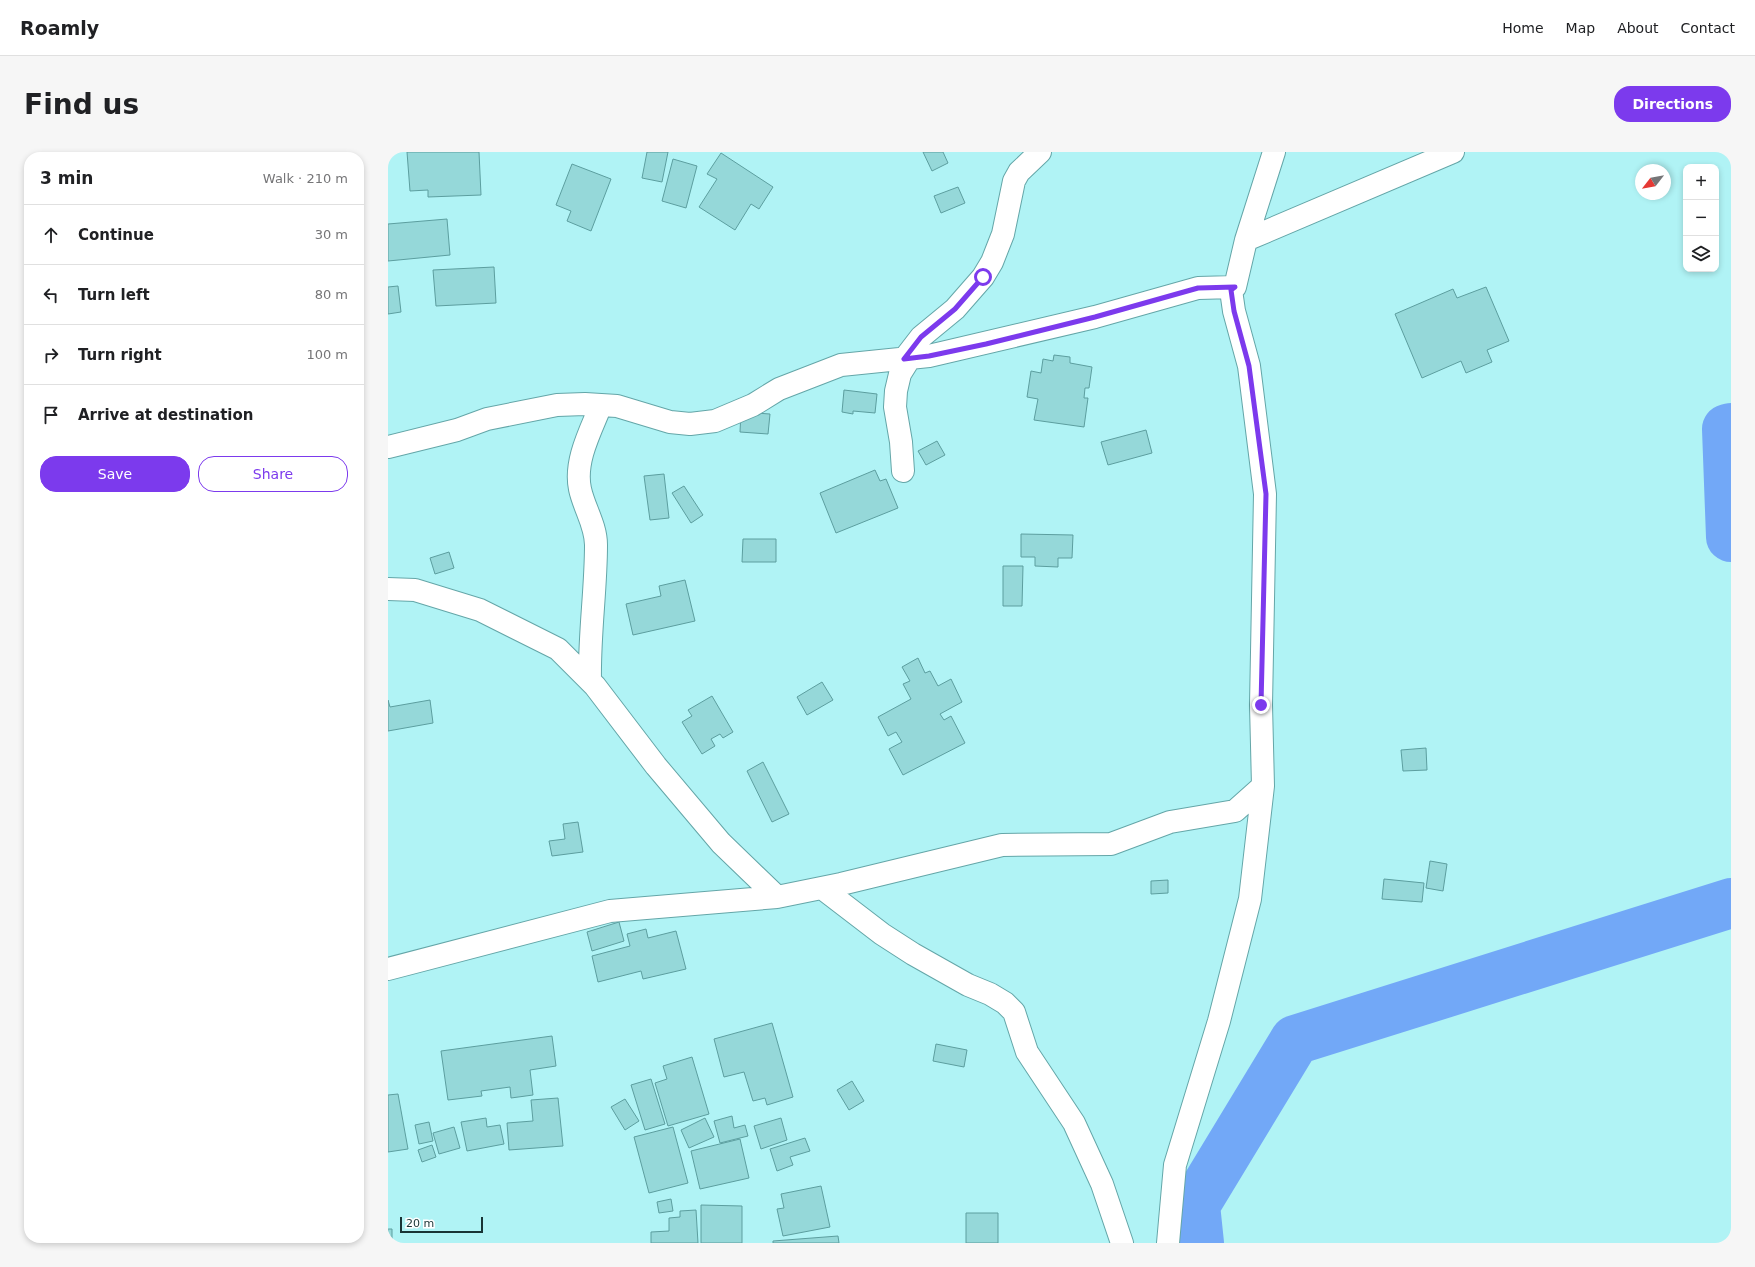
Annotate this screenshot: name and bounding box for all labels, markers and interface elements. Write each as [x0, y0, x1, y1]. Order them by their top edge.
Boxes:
text: Roamly [20, 17, 99, 39]
text: Home [1502, 20, 1544, 36]
text: Map [1566, 20, 1595, 36]
text: About [1617, 20, 1659, 36]
text: Contact [1681, 20, 1735, 36]
button: Directions [1614, 86, 1731, 122]
text: Find us [24, 88, 139, 121]
north arrow [1635, 164, 1671, 200]
map controls [1683, 164, 1719, 272]
button: + [1683, 164, 1719, 200]
text: 3 min [40, 168, 93, 188]
text: Walk · 210 m [263, 171, 348, 186]
button: − [1683, 200, 1719, 236]
icon: ahead [40, 224, 62, 246]
text: Continue [78, 226, 154, 244]
text: 30 m [315, 227, 348, 242]
button: layers [1683, 236, 1719, 272]
route start [974, 268, 992, 286]
icon: left [40, 284, 62, 306]
text: Turn left [78, 286, 150, 304]
text: 80 m [315, 287, 348, 302]
icon: right [40, 344, 62, 366]
text: Turn right [78, 346, 162, 364]
text: 100 m [306, 347, 348, 362]
icon: arrive [40, 404, 62, 426]
text: Arrive at destination [78, 406, 253, 424]
button: Save [40, 456, 190, 492]
button: Share [198, 456, 348, 492]
route end [1252, 696, 1270, 714]
scale bar [400, 1215, 483, 1234]
text: 20 m [406, 1217, 434, 1230]

